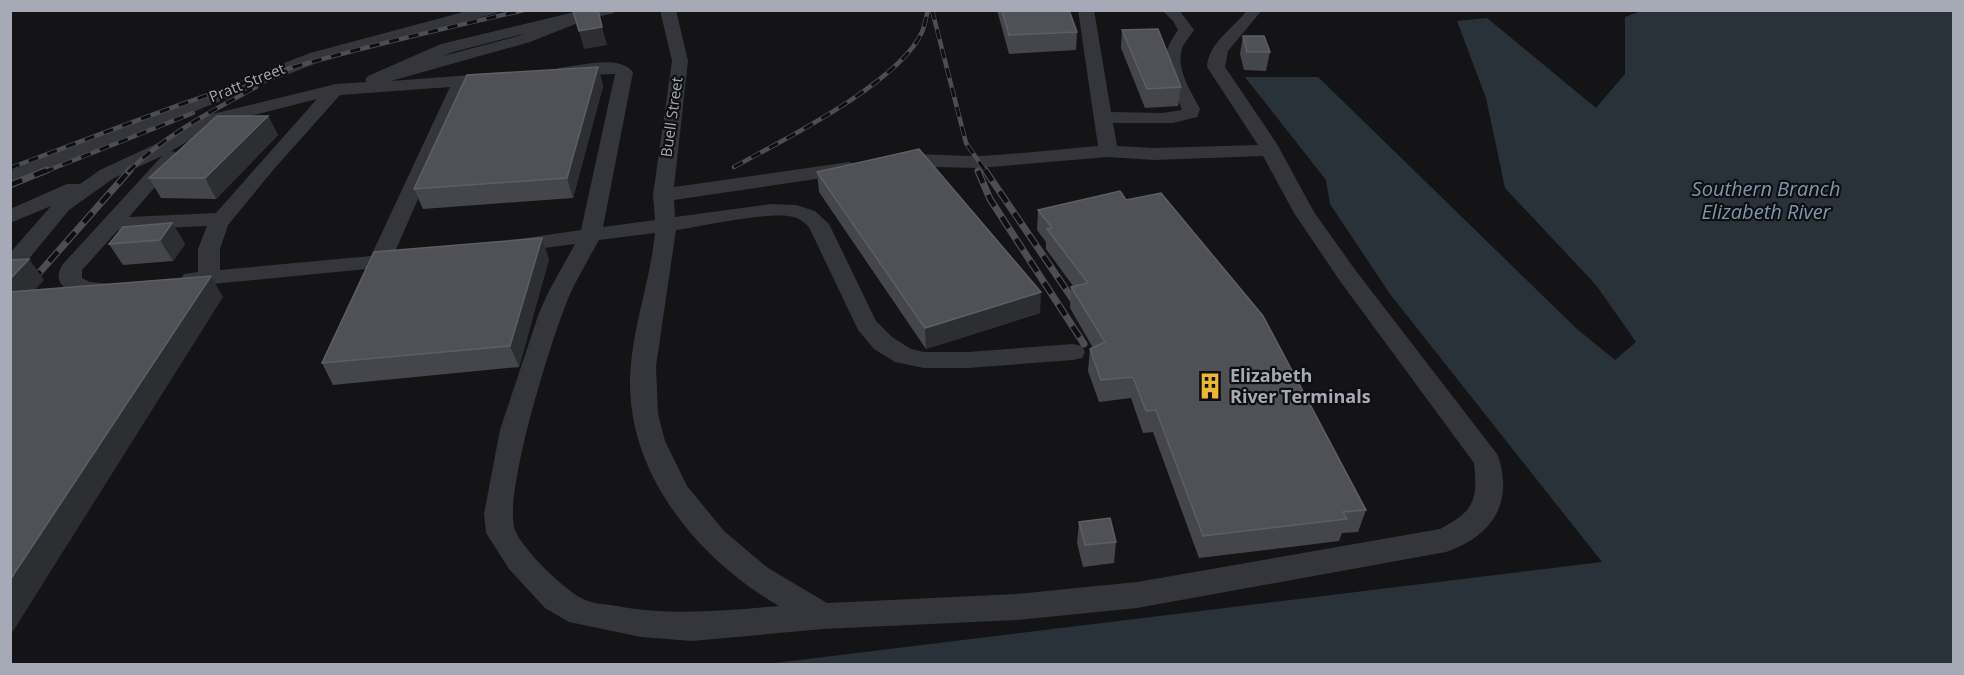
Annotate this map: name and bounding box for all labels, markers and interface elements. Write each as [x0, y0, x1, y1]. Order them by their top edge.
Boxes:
street label: Pratt Street [206, 58, 287, 106]
street label: Buell Street [655, 76, 687, 158]
water label: Southern Branch Elizabeth River [1692, 175, 1840, 225]
place label: Elizabeth River Terminals [1230, 363, 1371, 408]
building icon: Elizabeth River Terminals [1195, 371, 1225, 401]

